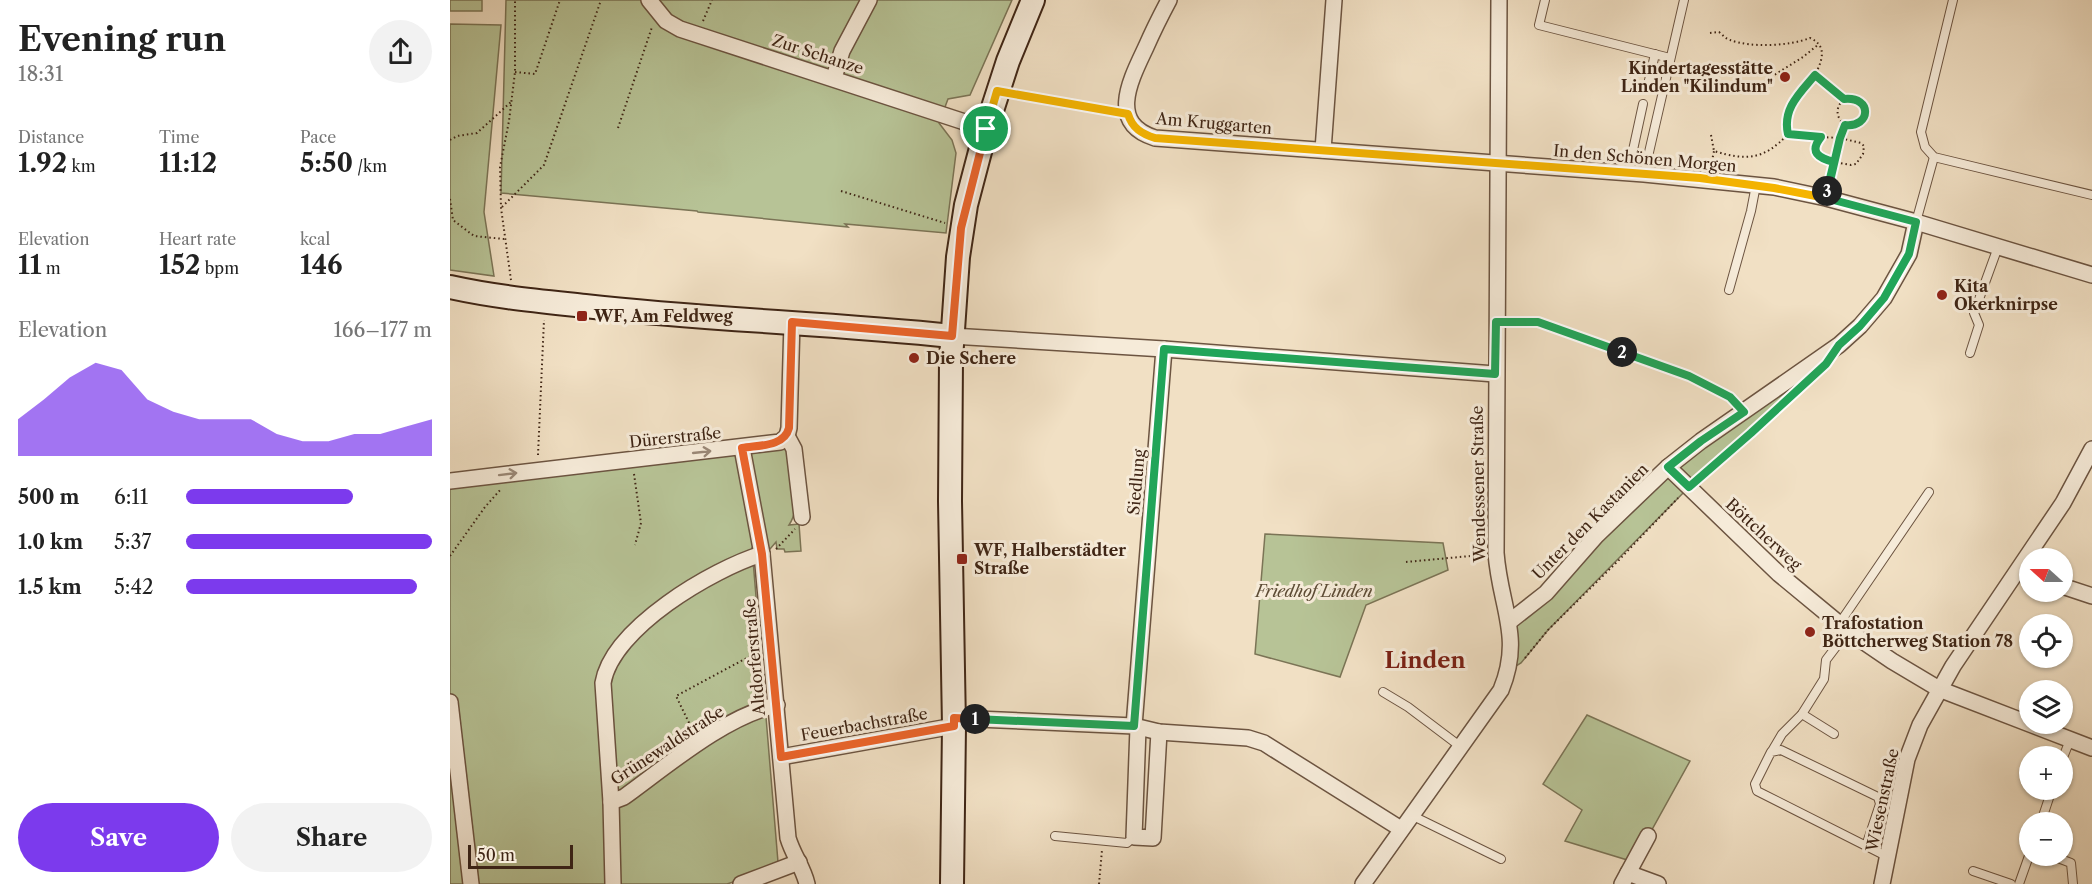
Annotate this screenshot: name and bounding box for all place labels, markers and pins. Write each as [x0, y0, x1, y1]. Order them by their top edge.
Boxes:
place label: Kindertagesstätte Linden "Kilindum" [1621, 58, 1773, 96]
marker: Kindertagesstätte Linden "Kilindum" [1778, 70, 1792, 84]
pin [960, 103, 1011, 154]
pin: 3 [1812, 176, 1842, 206]
place label: Kita Okerknirpse [1954, 276, 2058, 314]
marker: Kita Okerknirpse [1935, 288, 1949, 302]
place label: WF, Am Feldweg [593, 306, 733, 326]
marker: WF, Am Feldweg [575, 309, 589, 323]
pin: 2 [1607, 337, 1637, 367]
place label: Die Schere [926, 348, 1016, 368]
marker: Die Schere [907, 351, 921, 365]
place label: WF, Halberstädter Straße [973, 540, 1126, 578]
marker: WF, Halberstädter Straße [955, 552, 969, 566]
place label: Trafostation Böttcherweg Station 78 [1822, 613, 2013, 651]
marker: Trafostation Böttcherweg Station 78 [1803, 625, 1817, 639]
pin: 1 [960, 704, 990, 734]

